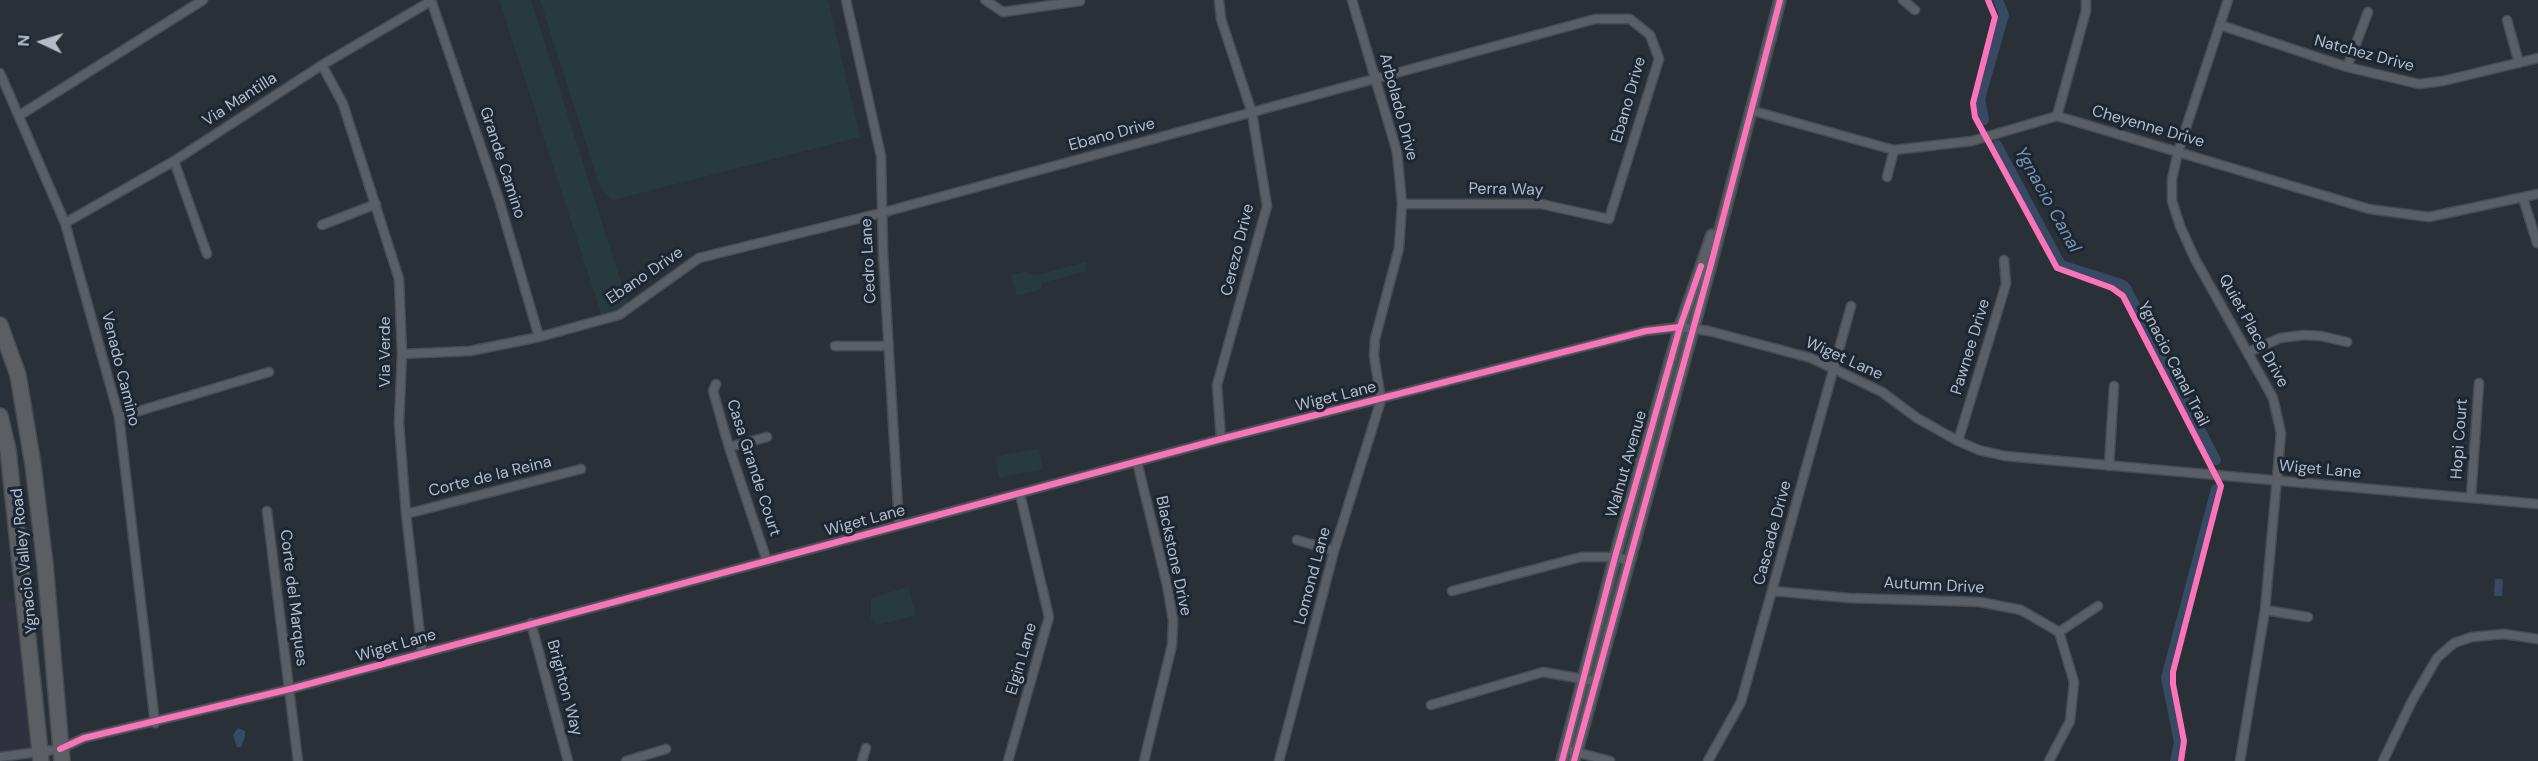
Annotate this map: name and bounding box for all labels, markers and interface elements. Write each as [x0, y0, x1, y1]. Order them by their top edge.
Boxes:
north arrow [12, 12, 72, 72]
street label: Natchez Drive [2312, 31, 2416, 77]
text: N [13, 34, 34, 47]
street label: Arbolado Drive [1374, 51, 1422, 163]
street label: Ebano Drive [1608, 55, 1650, 145]
street label: Via Mantilla [199, 69, 281, 131]
street label: Cheyenne Drive [2089, 102, 2207, 152]
street label: Grande Camino [475, 105, 529, 221]
street label: Ebano Drive [1067, 114, 1157, 156]
water label: Ygnacio Canal [2009, 143, 2085, 257]
street label: Perra Way [1468, 180, 1544, 200]
street label: Cerezo Drive [1217, 202, 1259, 298]
street label: Cedro Lane [857, 218, 881, 304]
street label: Ebano Drive [603, 243, 687, 309]
street label: Quiet Place Drive [2214, 271, 2292, 391]
street label: Pawnee Drive [1947, 297, 1995, 397]
street label: Ygnacio Canal Trail [2133, 298, 2213, 430]
street label: Venado Camino [96, 310, 144, 428]
street label: Via Verde [376, 317, 396, 387]
street label: Wiget Lane [1802, 333, 1886, 385]
street label: Wiget Lane [1294, 378, 1378, 416]
street label: Casa Grande Court [722, 397, 784, 539]
street label: Hopi Court [2448, 398, 2472, 480]
street label: Walnut Avenue [1603, 408, 1651, 520]
street label: Corte de la Reina [427, 452, 553, 502]
street label: Wiget Lane [2278, 457, 2362, 483]
street label: Cascade Drive [1750, 479, 1796, 587]
street label: Ygnacio Valley Road [8, 487, 42, 635]
street label: Blackstone Drive [1151, 494, 1195, 618]
street label: Wiget Lane [823, 501, 907, 541]
street label: Lomond Lane [1291, 525, 1335, 627]
street label: Corte del Marques [275, 529, 311, 667]
street label: Autumn Drive [1883, 574, 1985, 598]
street label: Elgin Lane [1003, 621, 1041, 697]
street label: Wiget Lane [354, 625, 438, 667]
street label: Brighton Way [542, 638, 586, 738]

